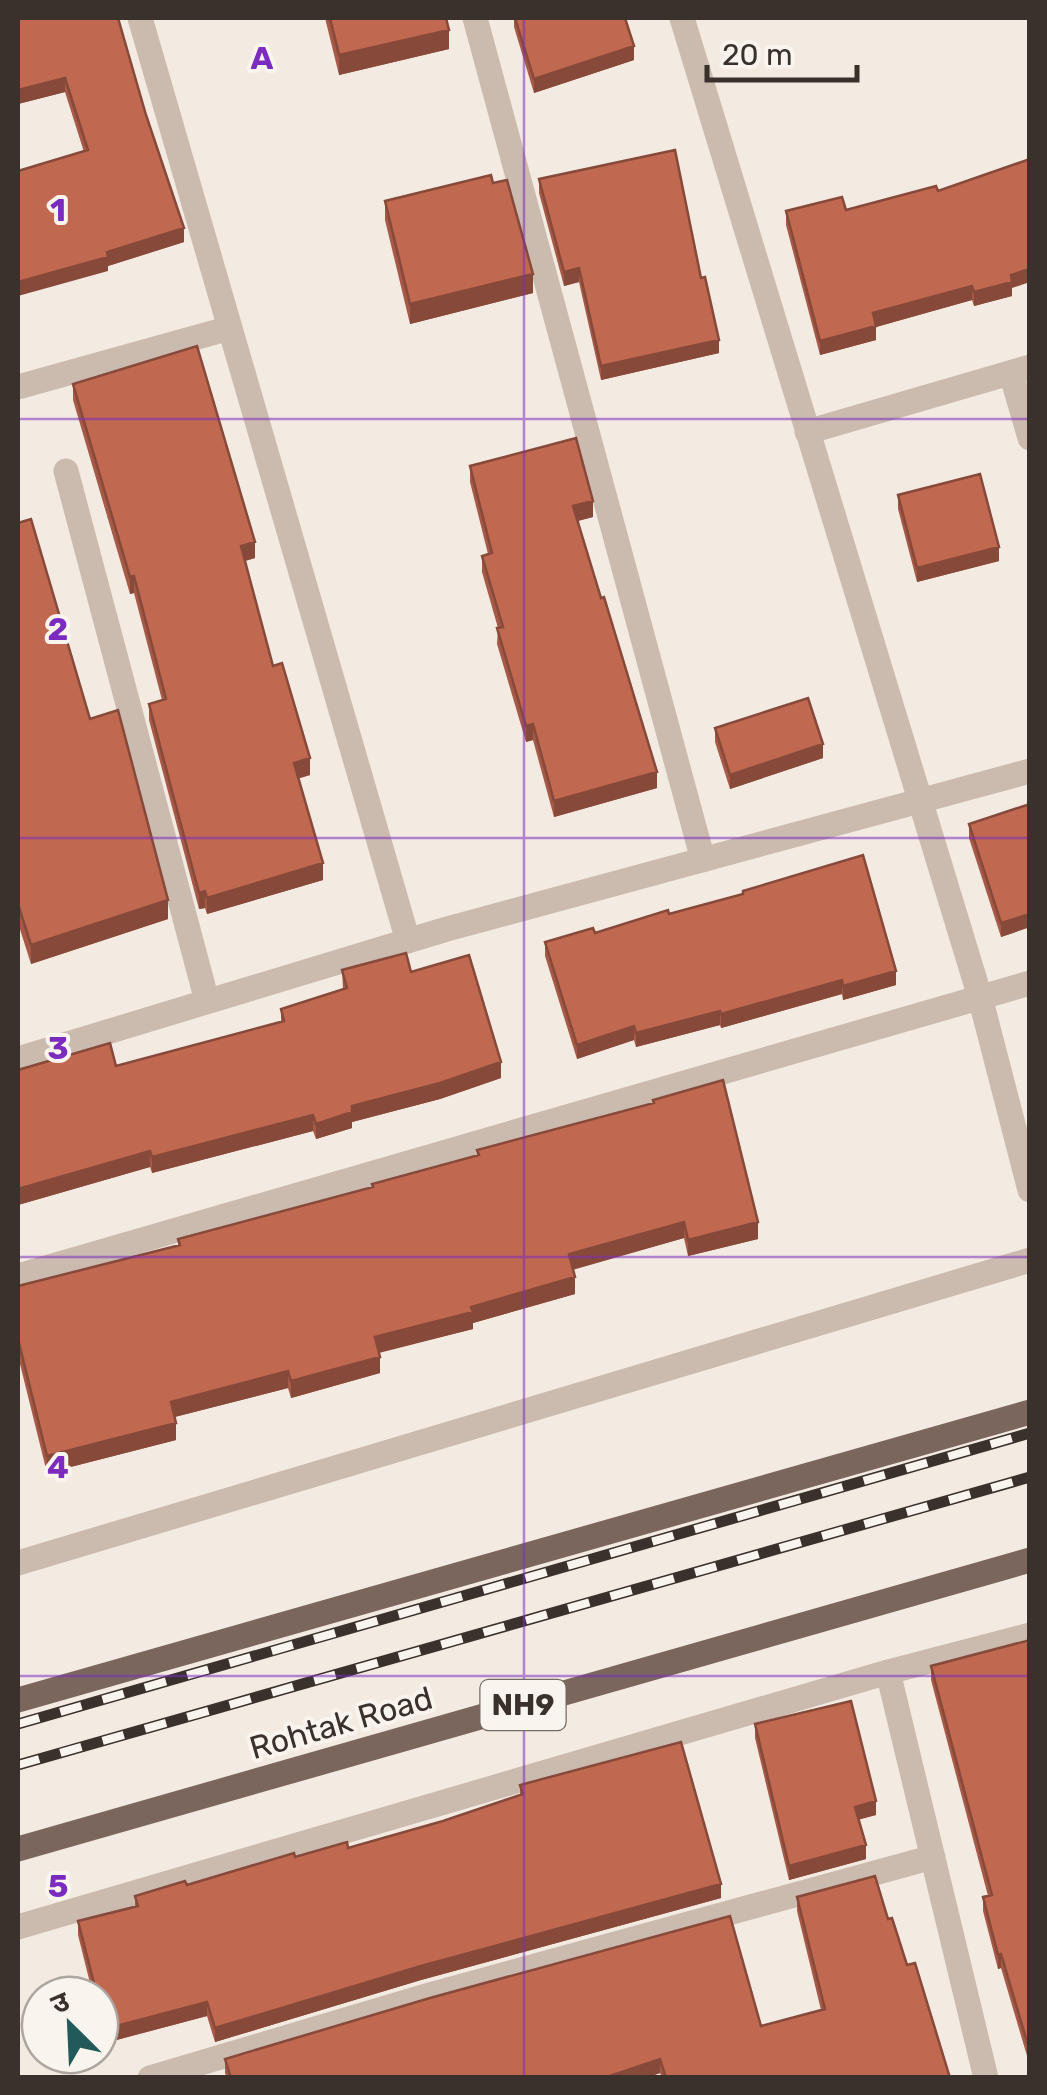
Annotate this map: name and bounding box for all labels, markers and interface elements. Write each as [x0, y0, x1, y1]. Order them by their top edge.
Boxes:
scale bar [707, 20, 857, 82]
text: 20 m [722, 37, 793, 73]
text: A [251, 39, 274, 77]
text: 1 [50, 191, 66, 229]
text: 2 [48, 610, 68, 648]
text: 3 [47, 1029, 69, 1067]
text: 4 [47, 1448, 69, 1486]
street label: Rohtak Road [245, 1679, 437, 1767]
road number: NH9 [480, 1680, 566, 1730]
text: 5 [48, 1867, 68, 1905]
north arrow [20, 1975, 120, 2075]
text: उ [46, 1984, 75, 2021]

